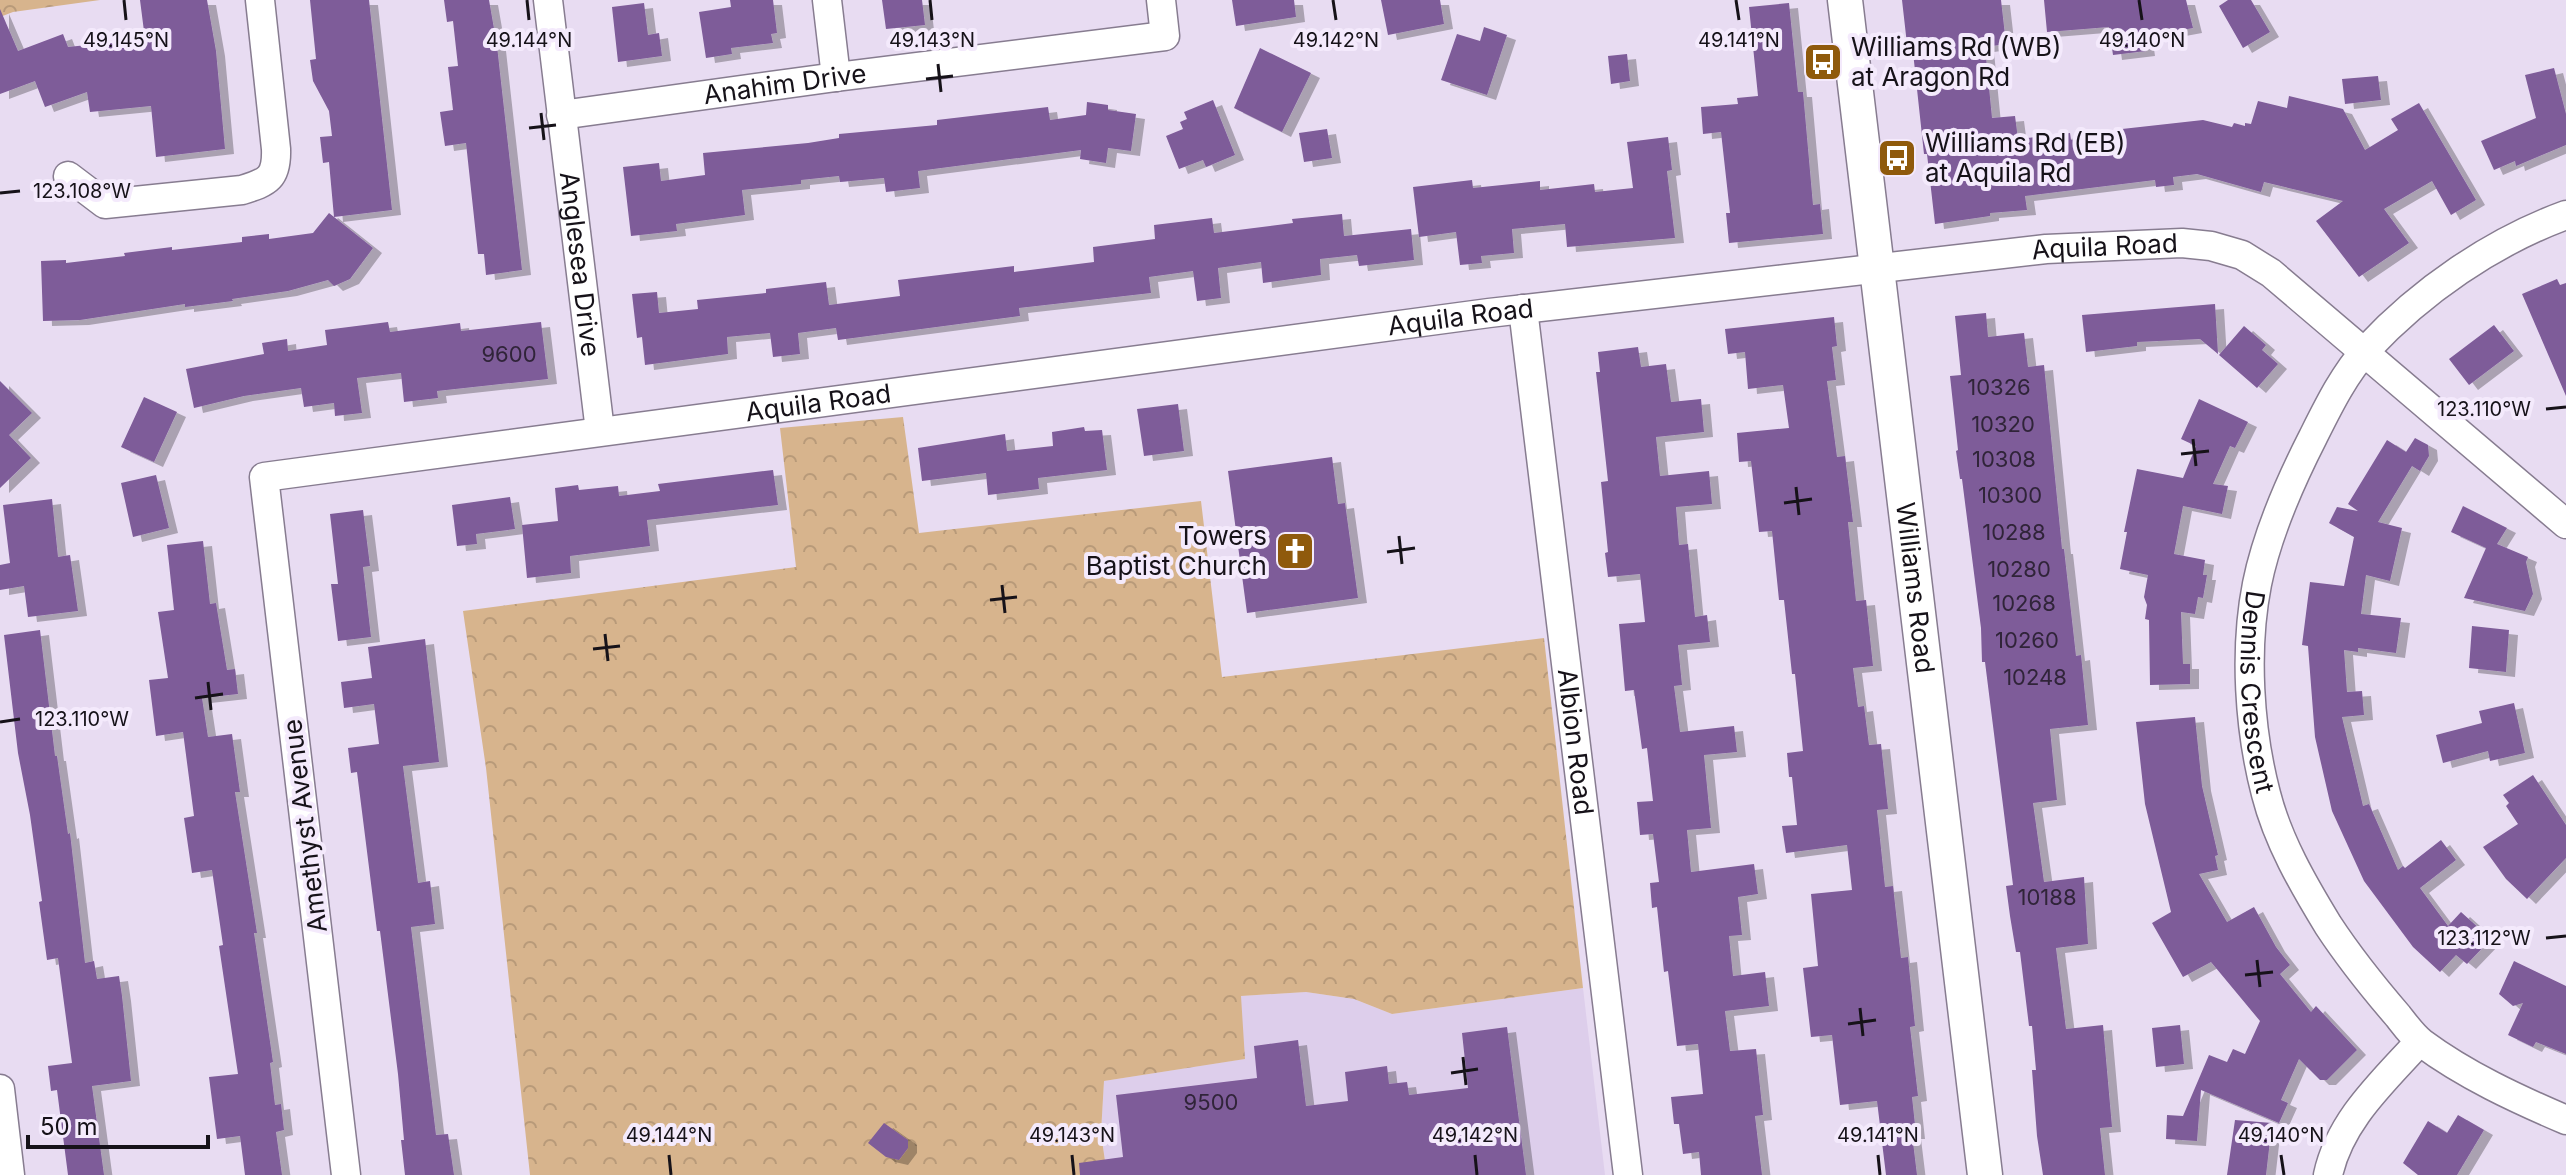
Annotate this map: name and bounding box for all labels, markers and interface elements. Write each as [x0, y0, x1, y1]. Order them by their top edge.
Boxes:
text: 49.145°N [83, 28, 169, 52]
text: 49.144°N [486, 28, 572, 52]
text: 49.143°N [889, 28, 975, 52]
text: 49.142°N [1293, 28, 1379, 52]
text: 49.141°N [1698, 28, 1780, 52]
text: 49.140°N [2099, 28, 2185, 52]
place label: Williams Rd (WB) at Aragon Rd [1851, 31, 2061, 92]
bus stop icon: Williams Rd (WB) at Aragon Rd [1802, 41, 1844, 83]
street label: Anahim Drive [701, 57, 868, 110]
place label: Williams Rd (EB) at Aquila Rd [1925, 127, 2125, 188]
bus stop icon: Williams Rd (EB) at Aquila Rd [1876, 137, 1918, 179]
street label: Anglesea Drive [554, 170, 607, 358]
text: 123.108°W [33, 179, 131, 203]
street label: Aquila Road [2030, 227, 2178, 266]
street label: Aquila Road [1386, 292, 1535, 341]
house number: 9600 [481, 341, 537, 367]
house number: 10326 [1967, 374, 2031, 400]
street label: Aquila Road [744, 377, 893, 427]
text: 123.110°W [2437, 397, 2531, 421]
house number: 10320 [1971, 411, 2035, 437]
house number: 10308 [1972, 446, 2036, 472]
house number: 10300 [1978, 482, 2042, 508]
street label: Williams Road [1890, 501, 1941, 675]
house number: 10288 [1982, 519, 2046, 545]
place label: Towers Baptist Church [1086, 520, 1267, 581]
church icon: Towers Baptist Church [1274, 530, 1316, 572]
house number: 10280 [1987, 556, 2051, 582]
street label: Dennis Crescent [2235, 589, 2281, 796]
house number: 10268 [1992, 590, 2056, 616]
house number: 10260 [1995, 627, 2059, 653]
house number: 10248 [2003, 664, 2067, 690]
street label: Albion Road [1552, 667, 1600, 817]
text: 123.110°W [35, 707, 129, 731]
street label: Amethyst Avenue [276, 718, 333, 935]
house number: 10188 [2018, 884, 2077, 910]
text: 123.112°W [2437, 926, 2531, 950]
house number: 9500 [1184, 1089, 1238, 1115]
scale bar [28, 1099, 208, 1149]
text: 50 m [40, 1112, 98, 1141]
text: 49.144°N [626, 1123, 712, 1147]
text: 49.143°N [1029, 1123, 1115, 1147]
text: 49.142°N [1432, 1123, 1518, 1147]
text: 49.141°N [1837, 1123, 1919, 1147]
text: 49.140°N [2238, 1123, 2324, 1147]

